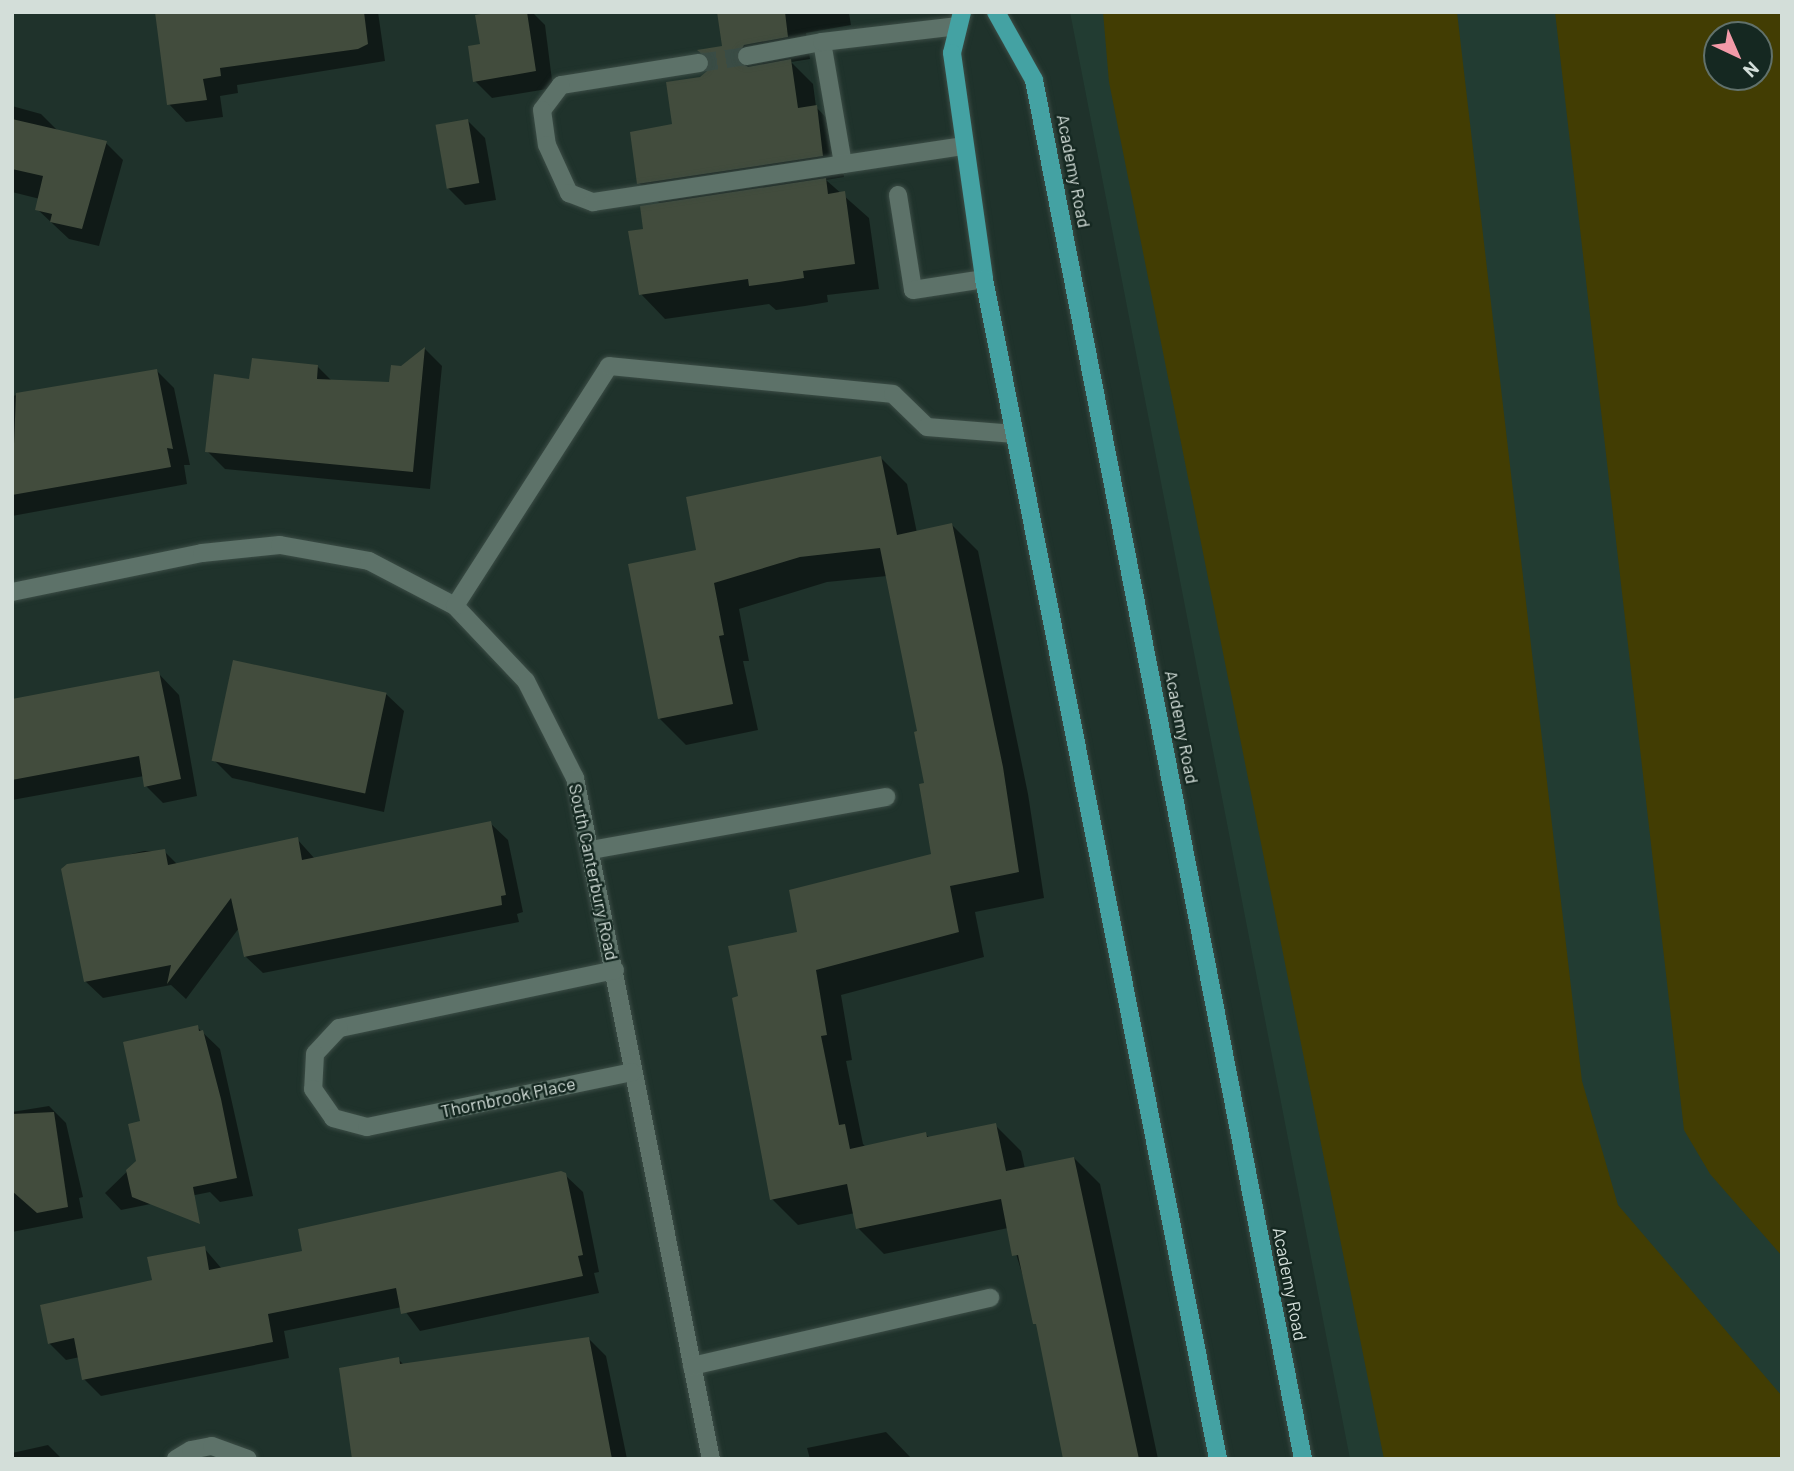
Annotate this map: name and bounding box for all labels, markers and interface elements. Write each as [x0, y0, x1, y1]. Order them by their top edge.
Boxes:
north arrow [1703, 21, 1773, 91]
text: N [1739, 57, 1764, 83]
street label: Academy Road [1052, 112, 1096, 230]
street label: Academy Road [1160, 668, 1204, 786]
street label: South Canterbury Road [565, 782, 623, 962]
street label: Thornbrook Place [439, 1072, 577, 1122]
street label: Academy Road [1268, 1225, 1312, 1343]

